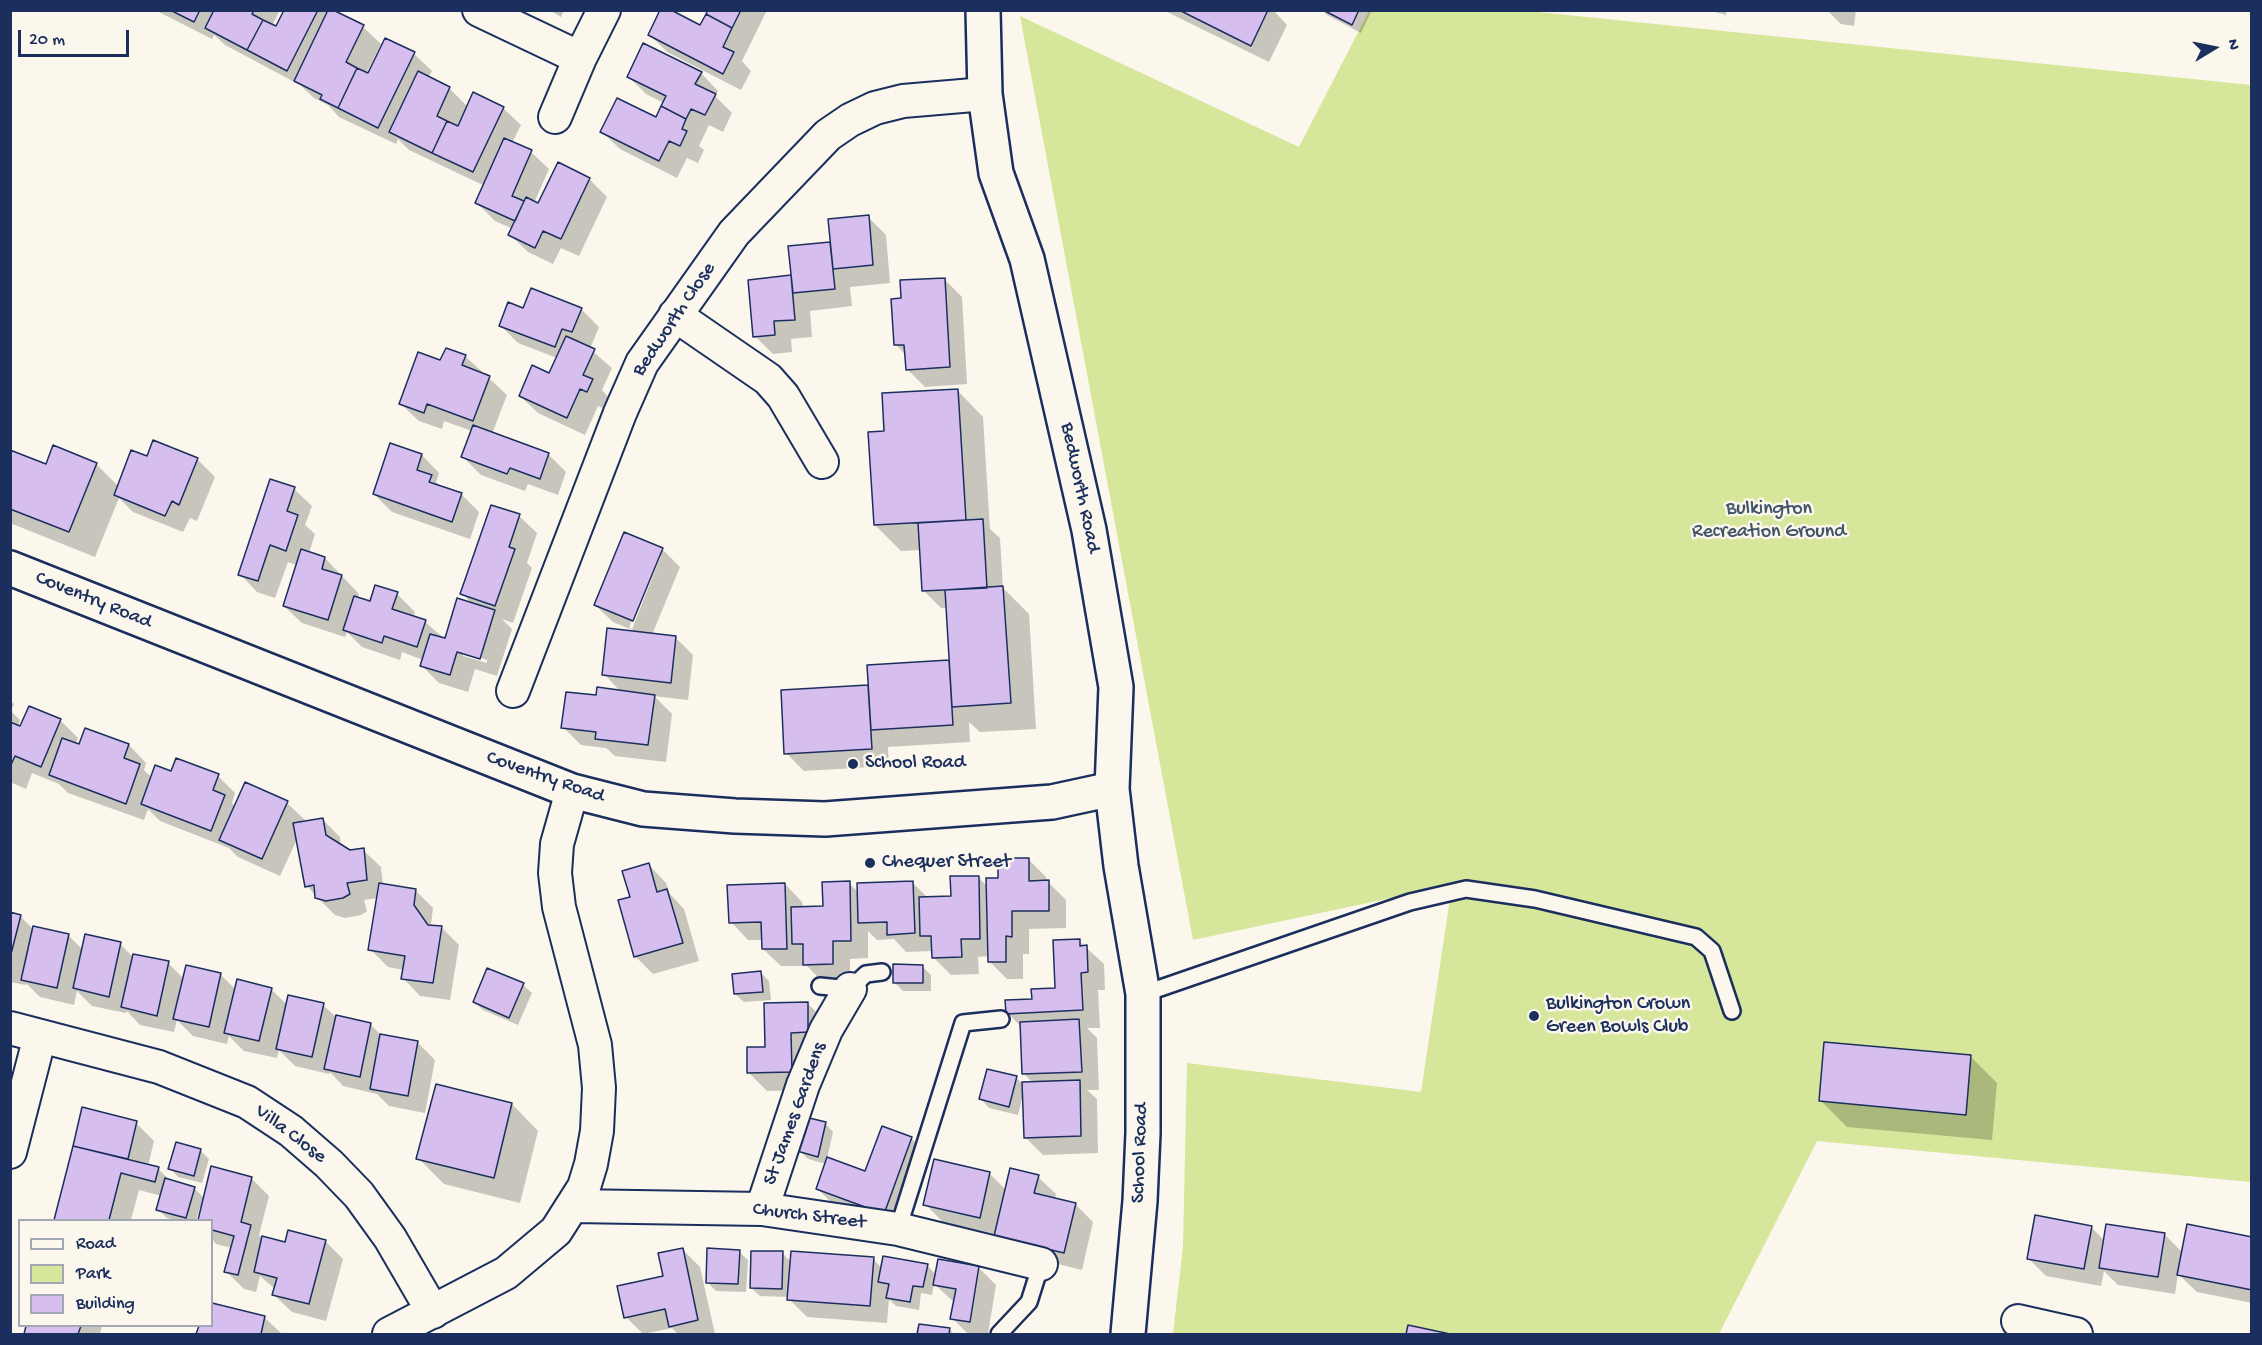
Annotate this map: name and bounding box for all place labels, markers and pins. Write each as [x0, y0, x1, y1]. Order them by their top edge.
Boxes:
place label: School Road [865, 752, 965, 776]
marker: School Road [846, 757, 860, 771]
place label: Chequer Street [882, 851, 1011, 875]
marker: Chequer Street [863, 856, 877, 870]
place label: Bulkington Crown Green Bowls Club [1546, 993, 1690, 1040]
marker: Bulkington Crown Green Bowls Club [1527, 1009, 1541, 1023]

